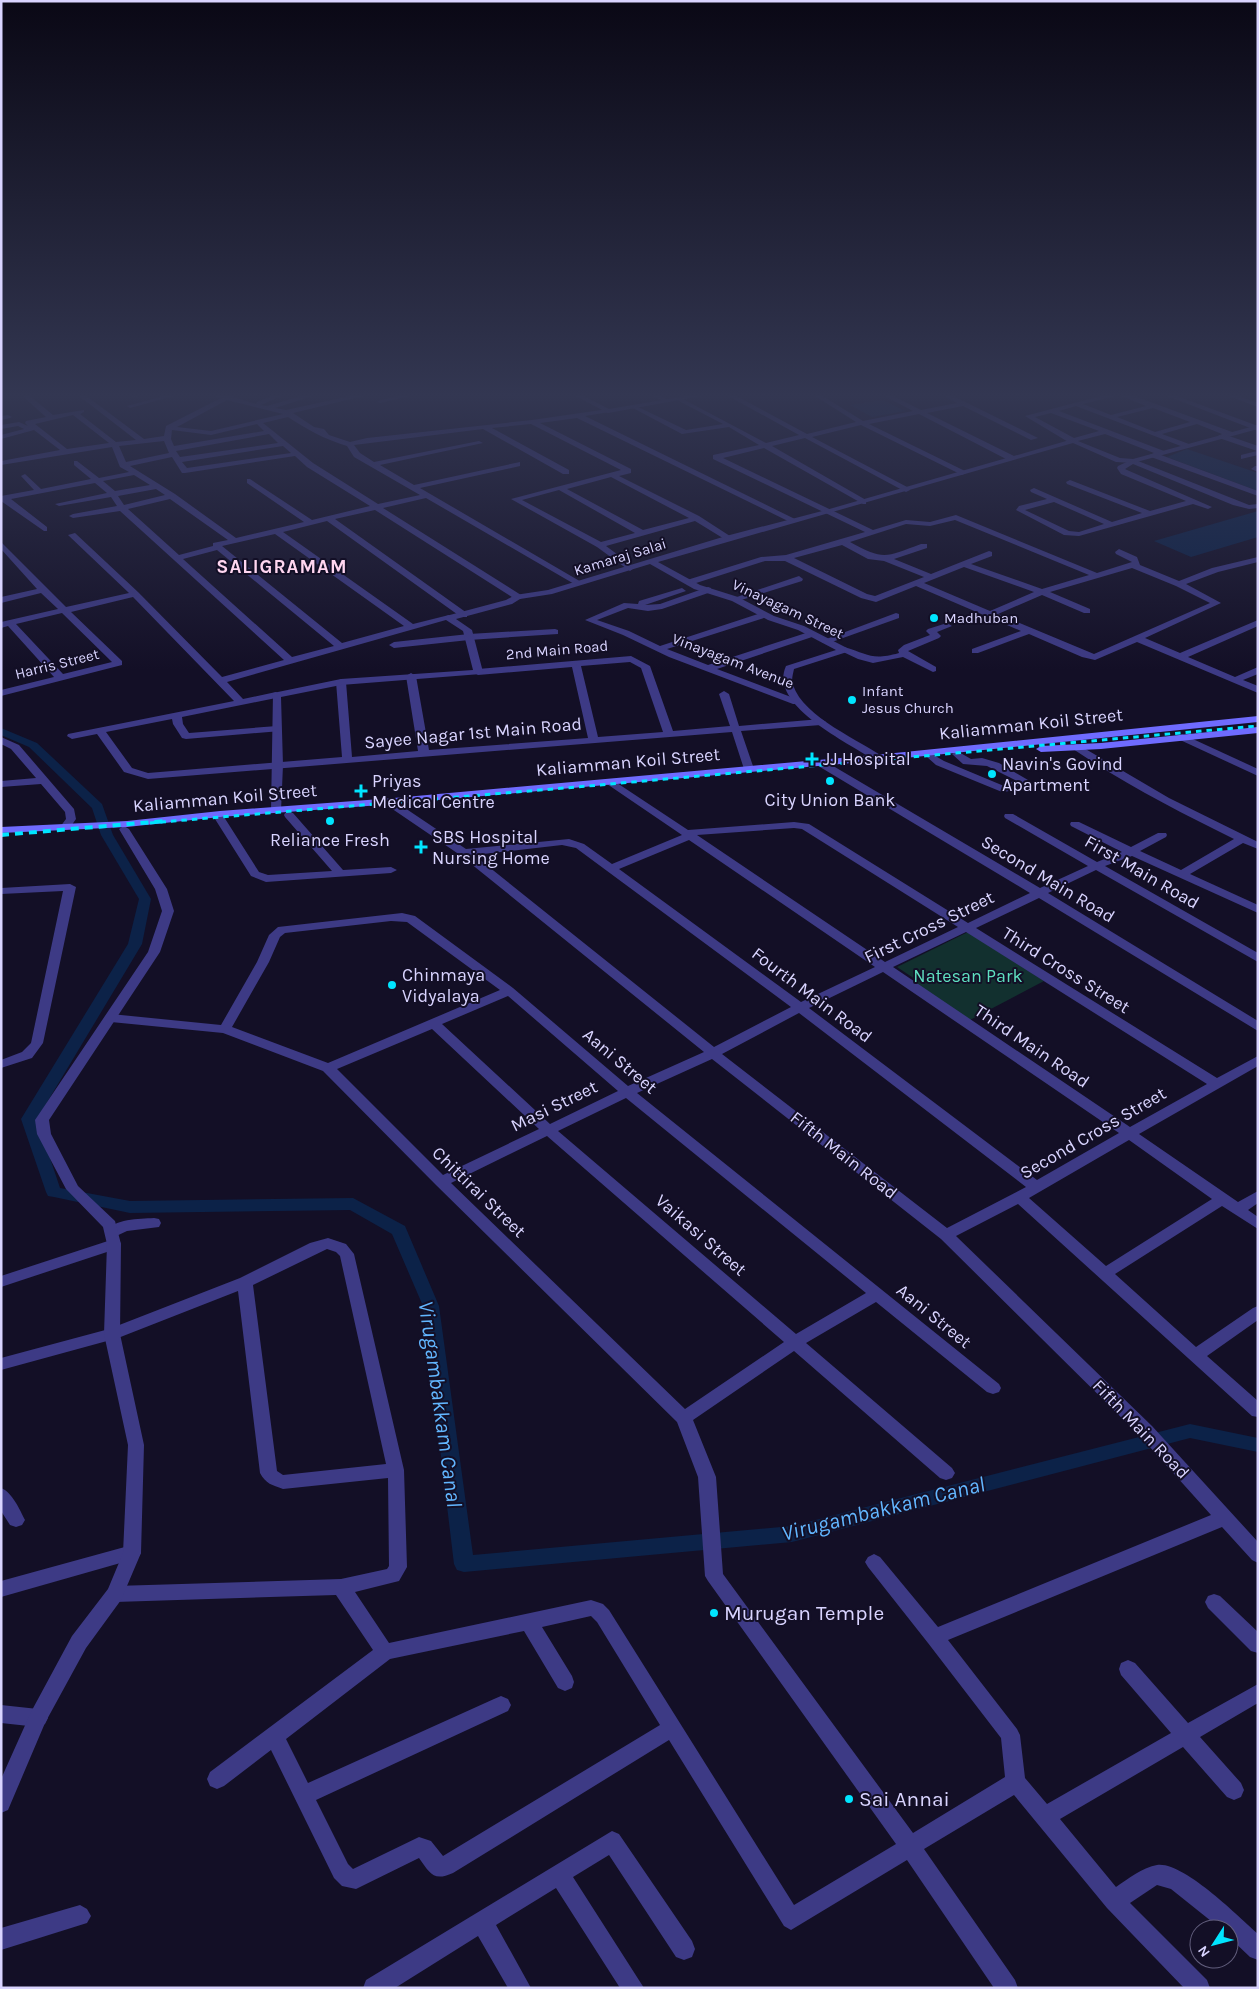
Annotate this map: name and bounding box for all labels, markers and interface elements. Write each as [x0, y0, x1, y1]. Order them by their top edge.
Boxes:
street label: Kamaraj Salai [572, 534, 668, 580]
district label: SALIGRAMAM [216, 556, 348, 578]
street label: Vinayagam Street [729, 575, 847, 643]
place label: Madhuban [944, 609, 1018, 627]
marker: Madhuban [928, 612, 940, 624]
street label: Vinayagam Avenue [669, 629, 797, 693]
street label: 2nd Main Road [505, 637, 609, 663]
street label: Harris Street [13, 645, 101, 683]
place label: Infant Jesus Church [862, 682, 954, 717]
marker: Infant Jesus Church [846, 694, 858, 706]
street label: Kaliamman Koil Street [938, 703, 1124, 745]
street label: Sayee Nagar 1st Main Road [363, 713, 583, 753]
street label: Kaliamman Koil Street [535, 743, 721, 781]
place label: JJ Hospital [823, 748, 911, 770]
marker: JJ Hospital [805, 752, 819, 766]
place label: Navin's Govind Apartment [1002, 753, 1123, 796]
marker: Navin's Govind Apartment [986, 768, 998, 780]
place label: Priyas Medical Centre [372, 770, 495, 813]
marker: City Union Bank [824, 775, 836, 787]
street label: Kaliamman Koil Street [132, 779, 318, 817]
marker: Priyas Medical Centre [354, 784, 368, 798]
place label: City Union Bank [765, 789, 895, 811]
marker: Reliance Fresh [324, 815, 336, 827]
place label: SBS Hospital Nursing Home [432, 826, 550, 869]
place label: Reliance Fresh [270, 829, 390, 851]
street label: Second Main Road [977, 830, 1119, 928]
street label: First Main Road [1081, 830, 1203, 914]
marker: SBS Hospital Nursing Home [414, 840, 428, 854]
street label: First Cross Street [860, 886, 998, 968]
street label: Third Cross Street [998, 922, 1134, 1018]
street label: Fourth Main Road [747, 943, 877, 1047]
place label: Chinmaya Vidyalaya [402, 964, 485, 1007]
park label: Natesan Park [913, 965, 1023, 987]
marker: Chinmaya Vidyalaya [386, 979, 398, 991]
street label: Third Main Road [970, 999, 1094, 1093]
street label: Aani Street [578, 1024, 662, 1099]
street label: Masi Street [507, 1075, 601, 1136]
street label: Second Cross Street [1016, 1082, 1170, 1184]
street label: Fifth Main Road [786, 1106, 902, 1204]
street label: Chittirai Street [428, 1142, 531, 1242]
street label: Vaikasi Street [651, 1190, 751, 1281]
street label: Aani Street [892, 1279, 976, 1353]
water label: Virugambakkam Canal [413, 1299, 467, 1509]
street label: Fifth Main Road [1088, 1375, 1194, 1483]
water label: Virugambakkam Canal [779, 1471, 988, 1547]
place label: Murugan Temple [724, 1601, 884, 1625]
marker: Murugan Temple [708, 1607, 720, 1619]
place label: Sai Annai [859, 1787, 950, 1811]
marker: Sai Annai [843, 1793, 855, 1805]
north arrow [1189, 1919, 1239, 1969]
text: N [1194, 1942, 1214, 1960]

